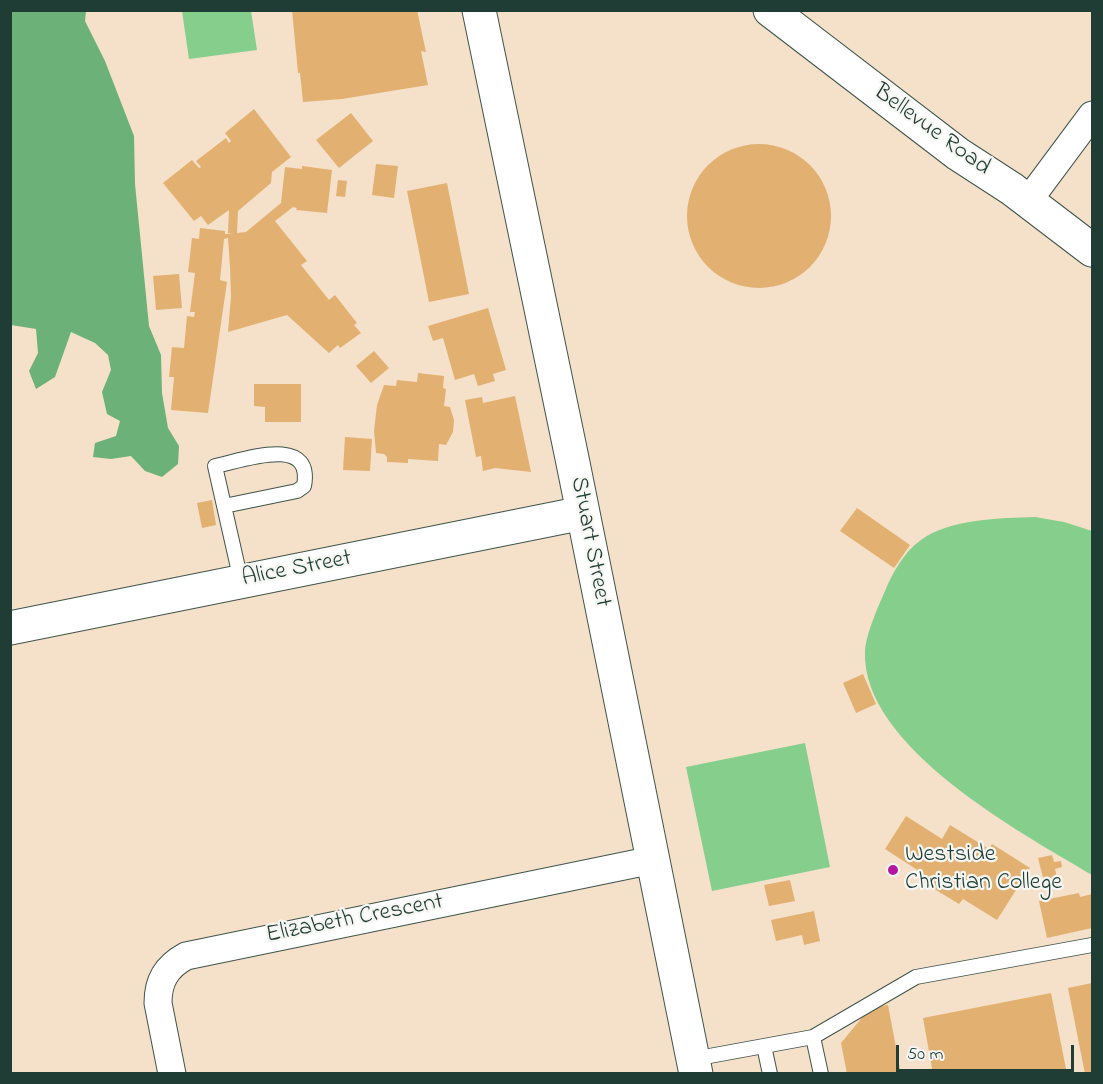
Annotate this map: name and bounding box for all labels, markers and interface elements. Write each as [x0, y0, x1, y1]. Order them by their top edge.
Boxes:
street label: Bellevue Road [867, 79, 995, 183]
street label: Stuart Street [562, 474, 616, 610]
street label: Alice Street [240, 545, 354, 595]
place label: Westside Christian College [905, 842, 1062, 898]
marker: Westside Christian College [886, 863, 900, 877]
street label: Elizabeth Crescent [264, 889, 446, 951]
scale bar [899, 1033, 1078, 1071]
text: 50 m [907, 1042, 944, 1068]

